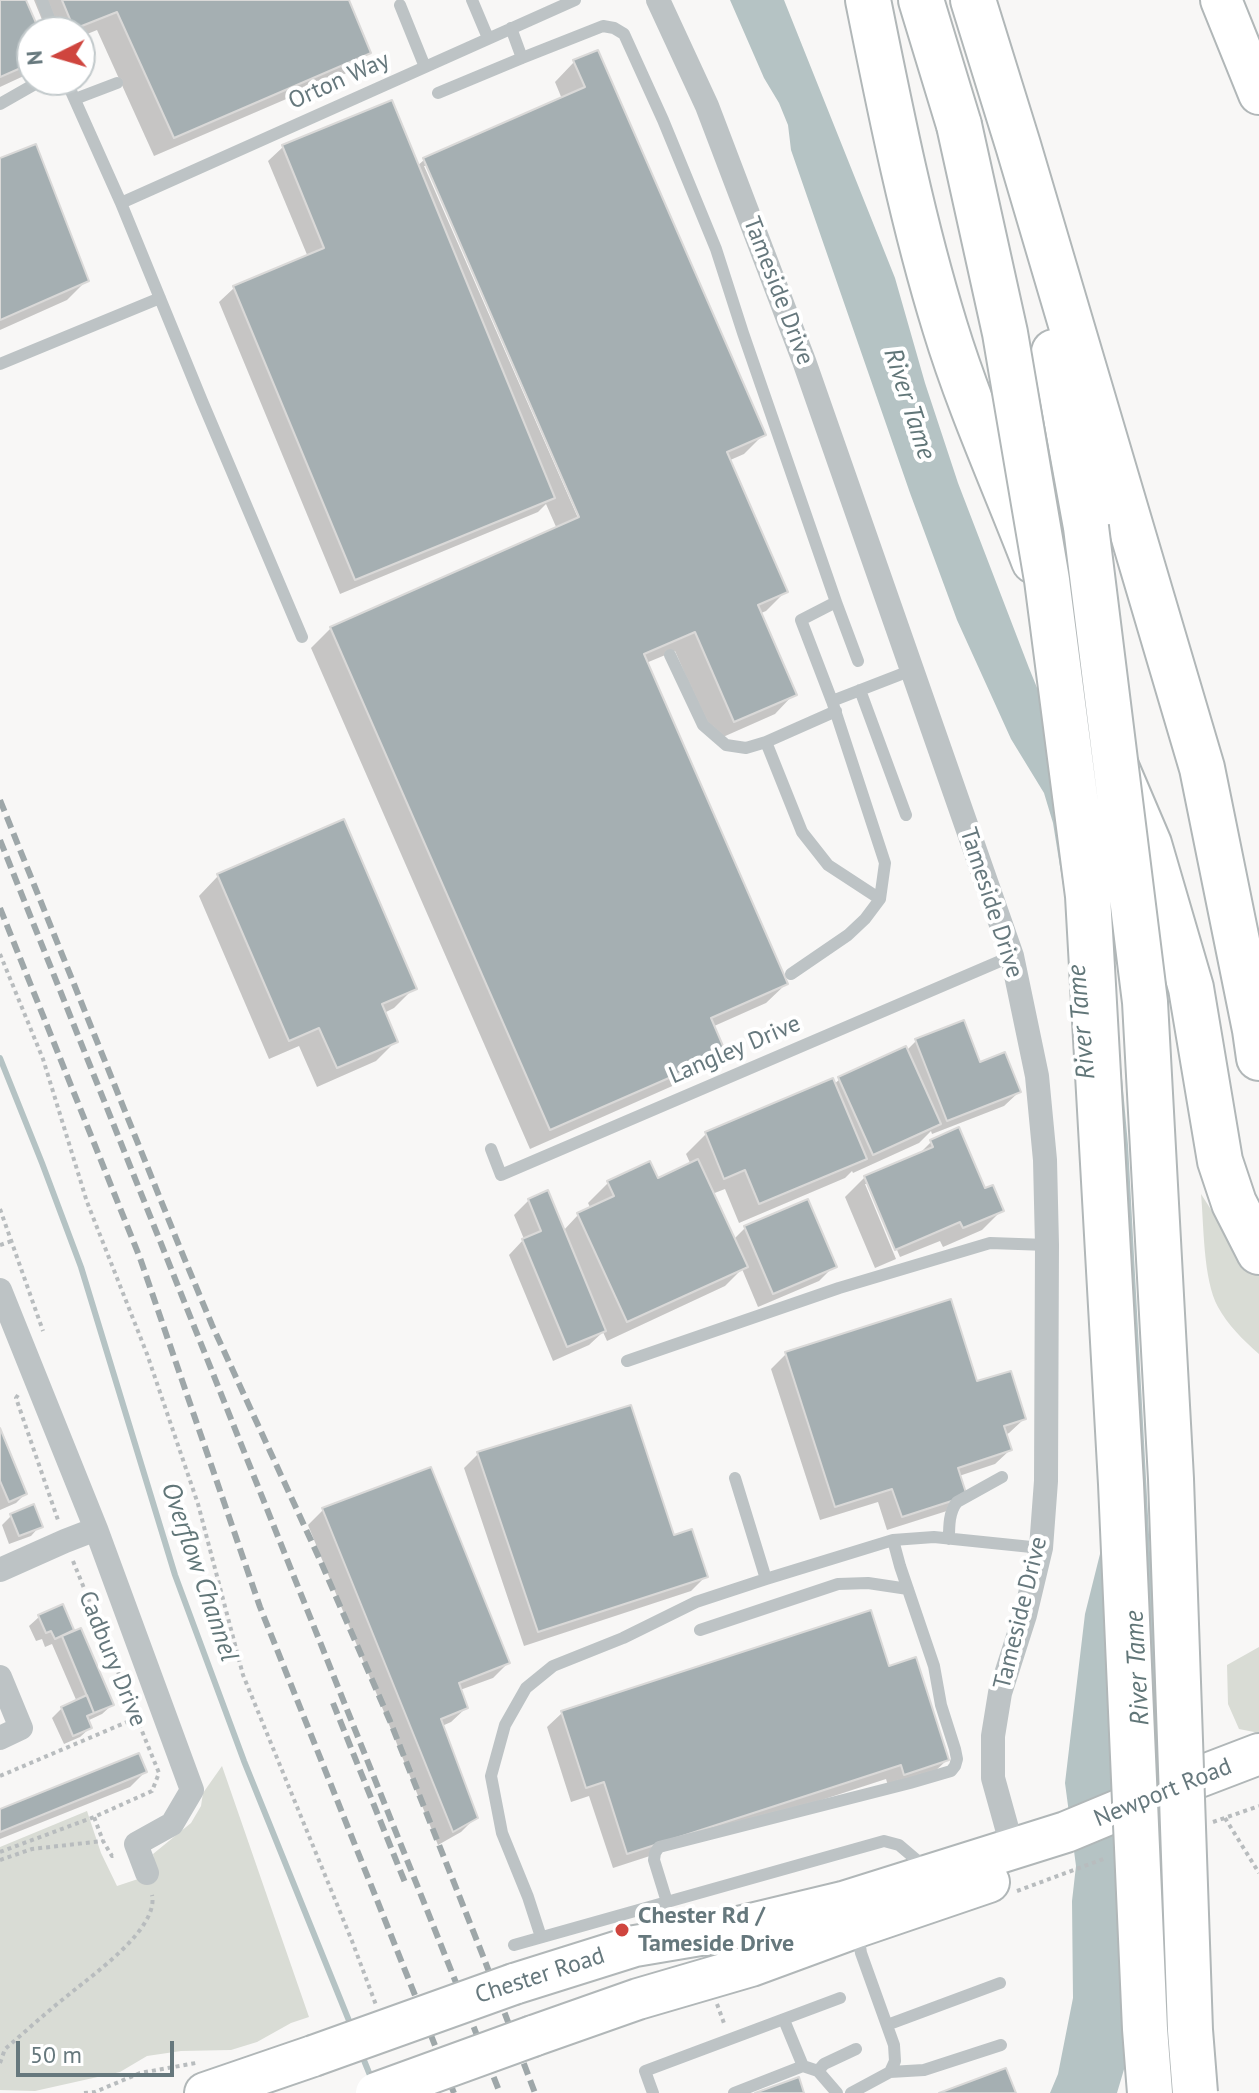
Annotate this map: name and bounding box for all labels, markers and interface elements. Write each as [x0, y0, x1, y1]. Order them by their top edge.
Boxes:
north arrow [16, 16, 96, 96]
street label: Orton Way [284, 46, 394, 116]
text: N [20, 49, 49, 66]
street label: Tameside Drive [737, 213, 819, 369]
water label: River Tame [876, 344, 942, 464]
street label: Tameside Drive [953, 824, 1029, 982]
water label: River Tame [1061, 963, 1103, 1081]
street label: Langley Drive [665, 1009, 805, 1091]
water label: Overflow Channel [154, 1478, 244, 1666]
street label: Tameside Drive [988, 1534, 1054, 1692]
street label: Cadbury Drive [72, 1587, 152, 1731]
water label: River Tame [1119, 1610, 1157, 1726]
street label: Newport Road [1090, 1752, 1236, 1834]
place label: Chester Rd / Tameside Drive [638, 1902, 794, 1958]
marker: Chester Rd / Tameside Drive [613, 1921, 631, 1939]
street label: Chester Road [472, 1942, 608, 2010]
scale bar [20, 2025, 178, 2075]
text: 50 m [30, 2039, 82, 2070]

